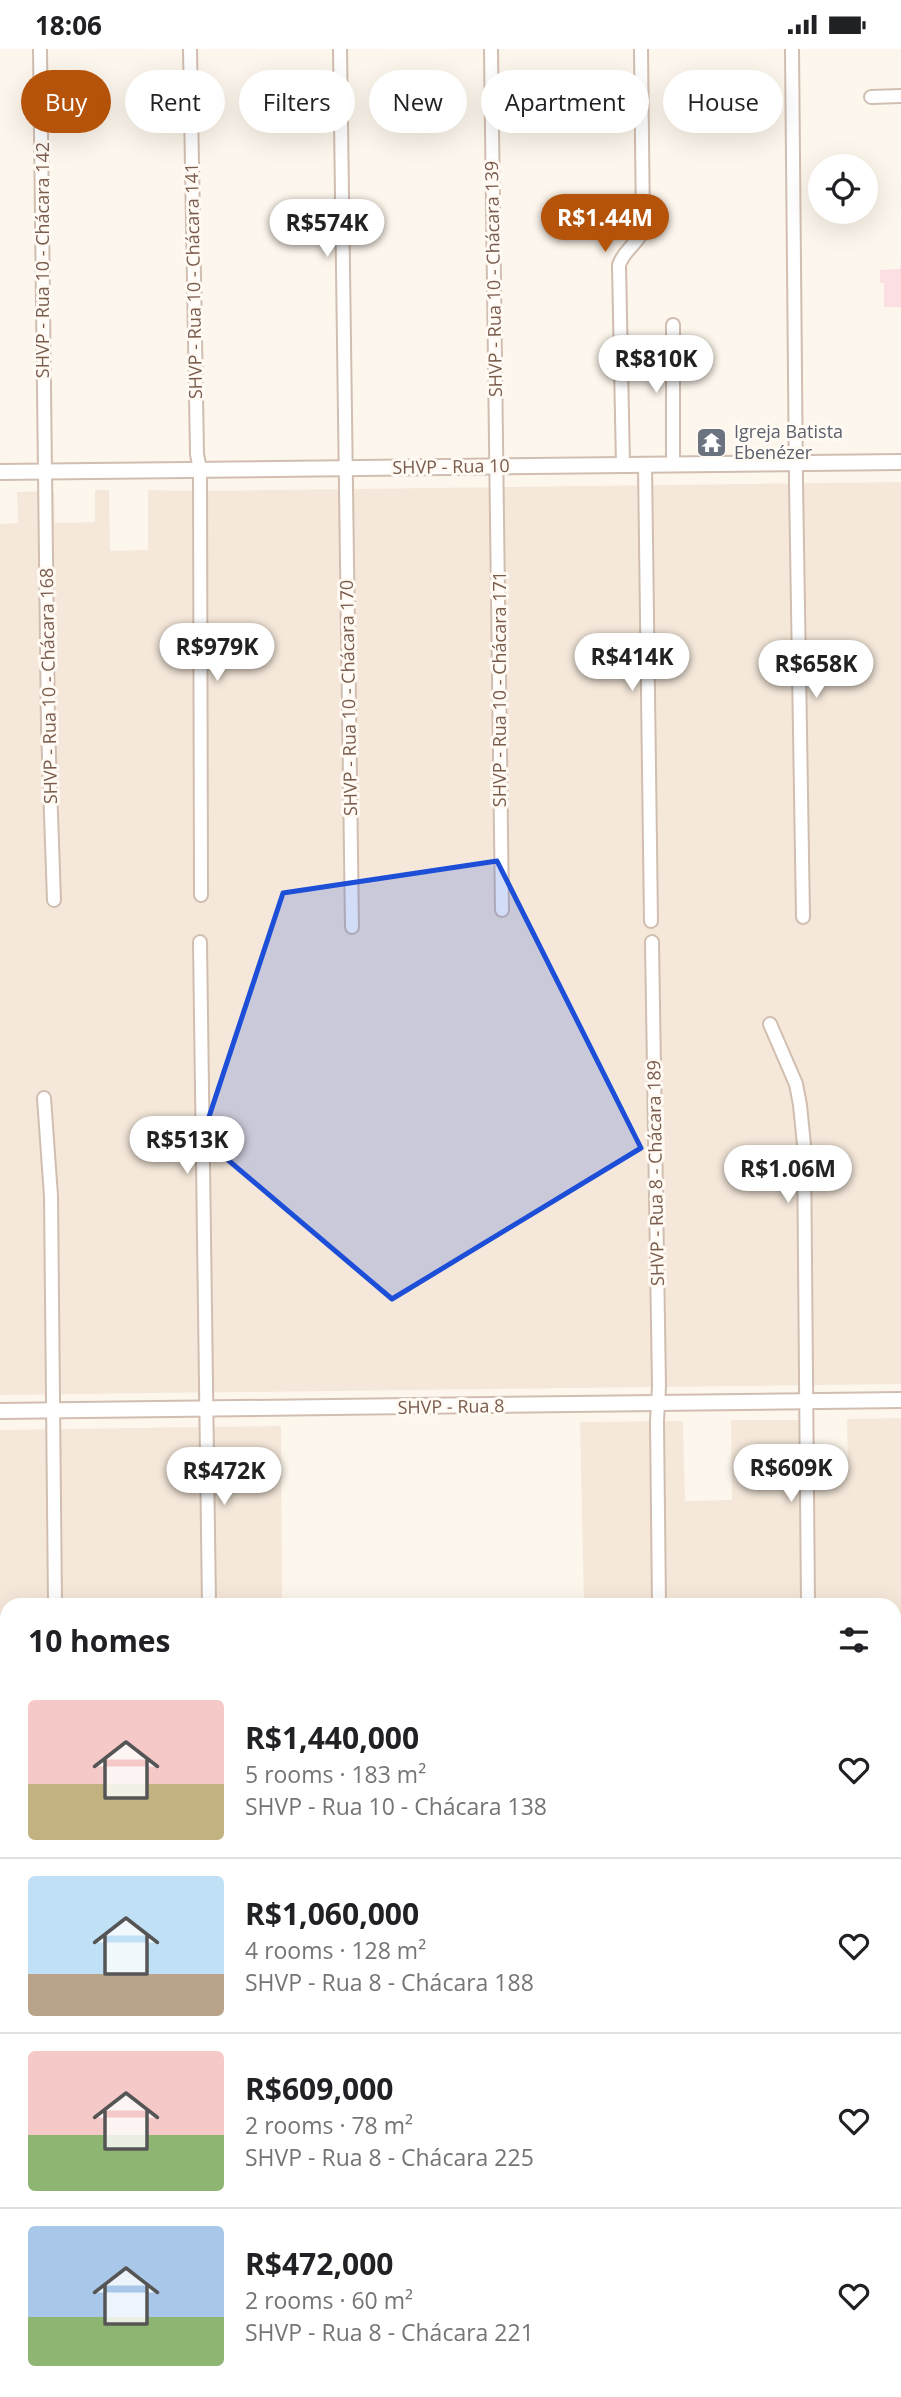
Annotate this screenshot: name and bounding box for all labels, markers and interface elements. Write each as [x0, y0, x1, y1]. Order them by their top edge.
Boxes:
text: 18:06 [35, 7, 102, 43]
chip: Buy [21, 70, 111, 133]
chip: Rent [125, 70, 225, 133]
chip: Filters [239, 70, 355, 133]
chip: New [369, 70, 467, 133]
chip: Apartment [481, 70, 649, 133]
chip: House [663, 70, 783, 133]
street label: SHVP - Rua 10 - Chácara 142 [30, 142, 54, 378]
map controls [808, 154, 878, 224]
button: locate [808, 154, 878, 224]
street label: SHVP - Rua 10 - Chácara 139 [479, 161, 507, 397]
street label: SHVP - Rua 10 - Chácara 141 [179, 163, 207, 399]
pin: R$1.44M [540, 195, 670, 254]
pin: R$574K [270, 199, 384, 259]
text: R$1.44M [557, 201, 653, 233]
text: R$574K [285, 206, 369, 238]
pin: R$810K [599, 335, 713, 395]
text: R$810K [614, 342, 698, 374]
place label: Igreja Batista Ebenézer [734, 419, 843, 464]
temple icon: Igreja Batista Ebenézer [694, 425, 728, 459]
street label: SHVP - Rua 10 [392, 453, 510, 479]
street label: SHVP - Rua 10 - Chácara 168 [34, 568, 62, 804]
street label: SHVP - Rua 10 - Chácara 171 [487, 571, 511, 807]
street label: SHVP - Rua 10 - Chácara 170 [334, 580, 362, 816]
pin: R$979K [160, 623, 274, 683]
text: R$979K [175, 630, 259, 662]
pin: R$414K [575, 633, 689, 693]
text: R$414K [590, 640, 674, 672]
pin: R$658K [759, 641, 873, 700]
text: R$658K [774, 647, 858, 679]
street label: SHVP - Rua 8 - Chácara 189 [641, 1060, 669, 1286]
pin: R$513K [130, 1117, 244, 1176]
text: R$513K [145, 1123, 229, 1155]
pin: R$1.06M [723, 1145, 853, 1205]
text: R$1.06M [740, 1152, 836, 1184]
street label: SHVP - Rua 8 [397, 1393, 505, 1419]
pin: R$609K [734, 1445, 848, 1504]
pin: R$472K [167, 1447, 281, 1507]
text: R$609K [749, 1451, 833, 1483]
text: R$472K [182, 1454, 266, 1486]
text: 10 homes [28, 1620, 171, 1661]
icon: filters [835, 1621, 873, 1659]
text: R$1,440,000 [245, 1717, 419, 1758]
icon: home [84, 1728, 168, 1812]
icon: heart [835, 1751, 873, 1789]
text: 5 rooms · 183 m² [245, 1758, 426, 1790]
text: SHVP - Rua 10 - Chácara 138 [245, 1790, 547, 1822]
text: R$1,060,000 [245, 1893, 419, 1934]
icon: home [84, 1904, 168, 1988]
icon: heart [835, 1927, 873, 1965]
text: 4 rooms · 128 m² [245, 1934, 426, 1966]
text: SHVP - Rua 8 - Chácara 188 [245, 1966, 534, 1998]
text: R$609,000 [245, 2068, 393, 2109]
icon: home [84, 2079, 168, 2163]
icon: heart [835, 2102, 873, 2140]
text: 2 rooms · 78 m² [245, 2109, 413, 2141]
text: SHVP - Rua 8 - Chácara 225 [245, 2141, 534, 2173]
text: R$472,000 [245, 2243, 393, 2284]
icon: home [84, 2254, 168, 2338]
icon: heart [835, 2277, 873, 2315]
text: 2 rooms · 60 m² [245, 2284, 413, 2316]
text: SHVP - Rua 8 - Chácara 221 [245, 2316, 534, 2348]

